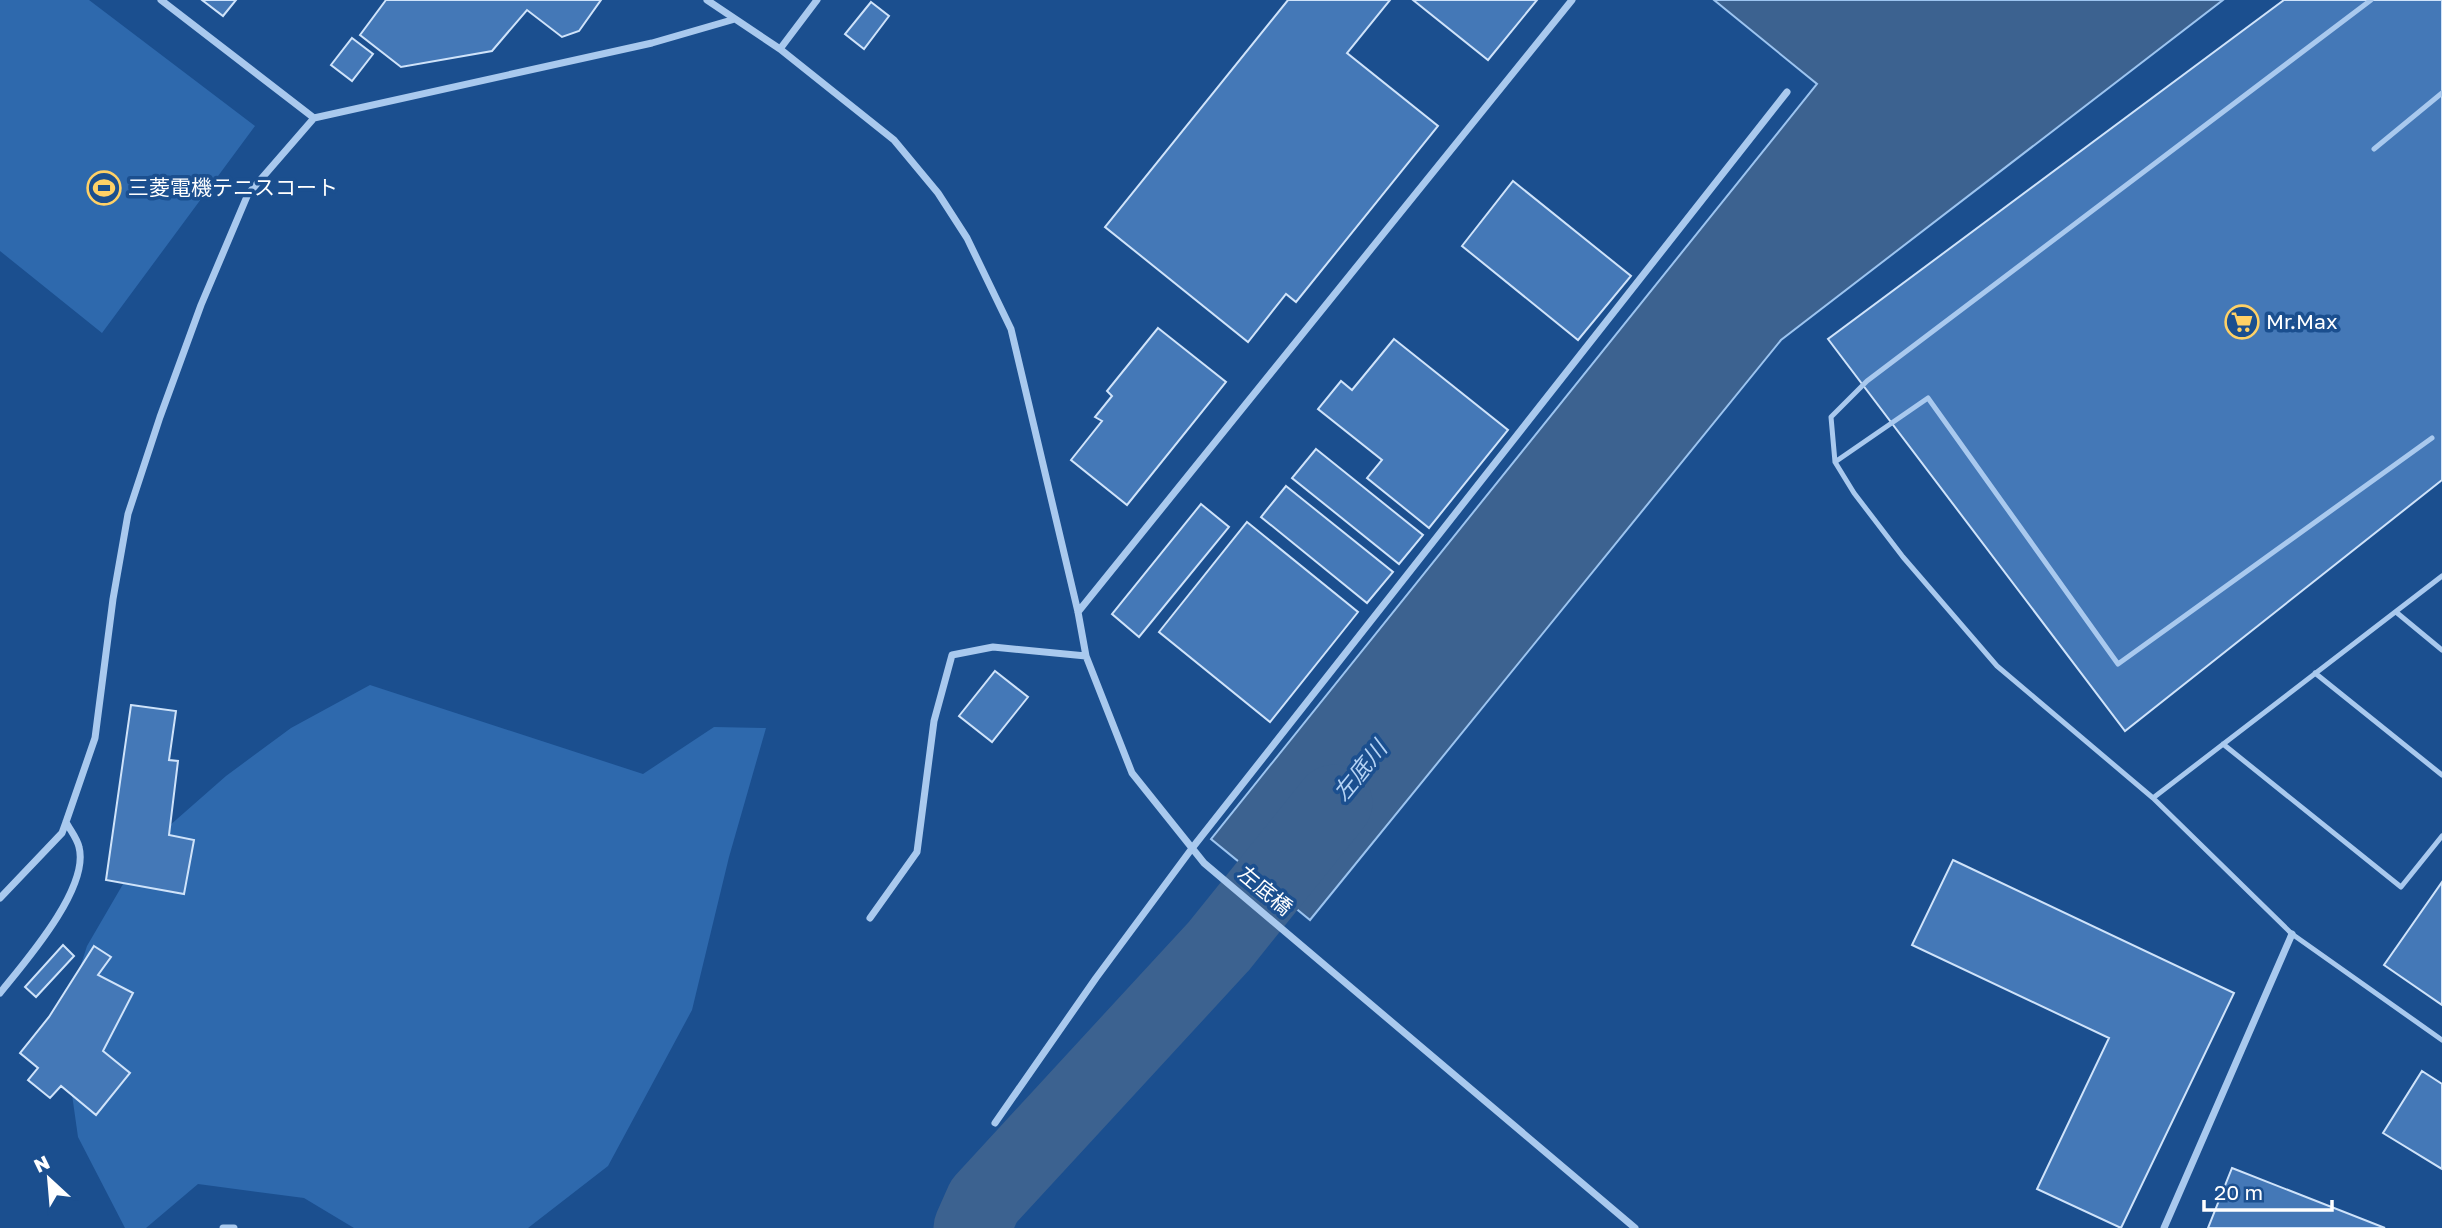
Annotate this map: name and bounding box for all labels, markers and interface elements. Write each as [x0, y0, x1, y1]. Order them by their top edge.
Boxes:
sports icon: 三菱電機テニスコート [85, 169, 123, 207]
place label: 三菱電機テニスコート [128, 174, 338, 200]
supermarket icon: Mr.Max [2223, 303, 2261, 341]
place label: Mr.Max [2266, 308, 2338, 334]
water label: 左底川 [1327, 732, 1394, 806]
street label: 左底橋 [1233, 860, 1298, 920]
north arrow [14, 1144, 84, 1214]
text: N [30, 1150, 53, 1177]
scale bar [2204, 1168, 2332, 1212]
text: 20 m [2214, 1179, 2263, 1205]

